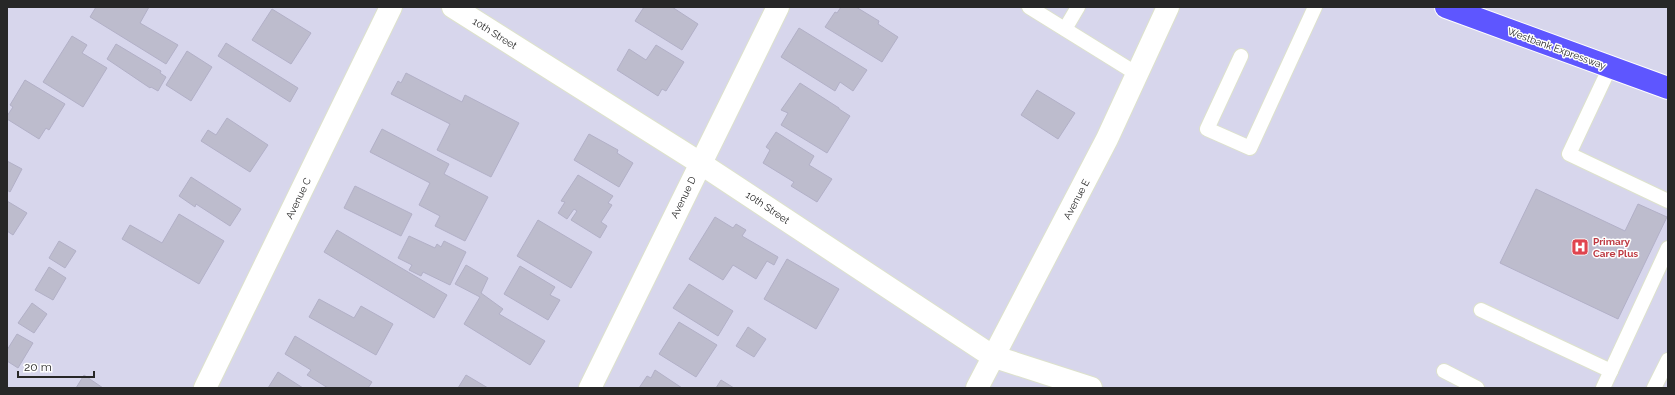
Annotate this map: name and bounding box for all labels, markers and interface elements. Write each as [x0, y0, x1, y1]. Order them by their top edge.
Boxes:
street label: 10th Street [471, 16, 519, 52]
street label: Westbank Expressway [1506, 26, 1608, 72]
street label: Avenue D [669, 175, 698, 220]
street label: Avenue C [284, 176, 313, 221]
street label: Avenue E [1061, 177, 1092, 221]
street label: 10th Street [744, 189, 792, 226]
place label: Primary Care Plus [1593, 236, 1638, 259]
hospital icon: Primary Care Plus [1570, 237, 1590, 257]
scale bar [18, 353, 94, 379]
text: 20 m [24, 360, 52, 374]

